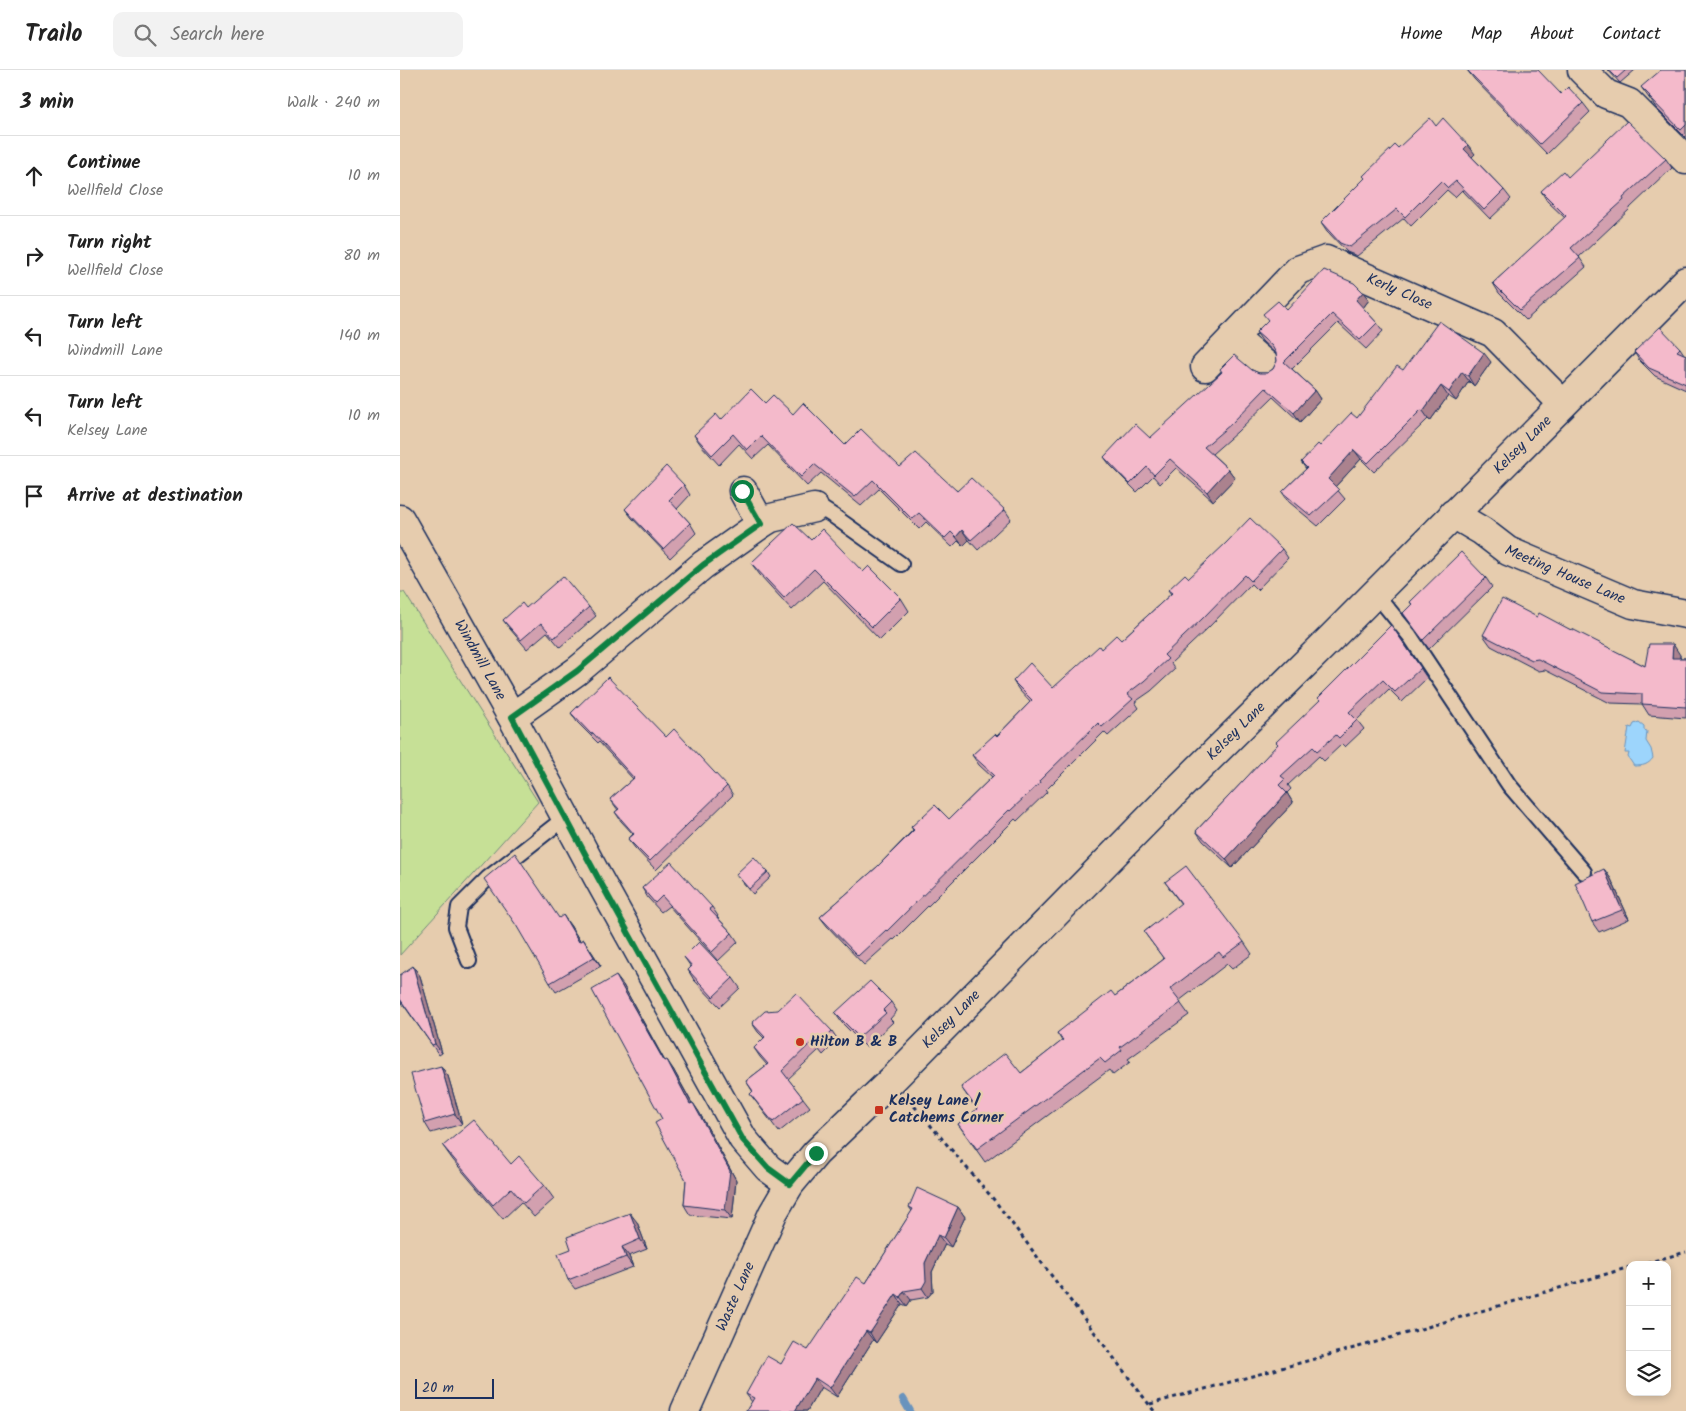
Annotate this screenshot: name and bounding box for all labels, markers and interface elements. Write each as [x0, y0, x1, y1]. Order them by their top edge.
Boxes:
search box [113, 12, 463, 57]
text: Trailo [25, 15, 83, 54]
text: Search here [171, 20, 264, 50]
text: Home [1400, 20, 1443, 49]
text: Map [1471, 20, 1502, 49]
text: About [1530, 20, 1574, 49]
text: Contact [1602, 20, 1661, 49]
icon: search [131, 21, 159, 49]
text: 3 min [20, 86, 74, 119]
text: Walk · 240 m [287, 90, 380, 115]
text: Continue [67, 148, 140, 178]
icon: ahead [20, 162, 48, 190]
text: 10 m [348, 163, 380, 188]
text: Wellfield Close [67, 178, 163, 203]
text: Turn right [67, 228, 152, 258]
icon: right [20, 242, 48, 270]
text: 80 m [343, 243, 380, 268]
text: Wellfield Close [67, 258, 163, 283]
street label: Kerly Close [1362, 267, 1436, 317]
text: Turn left [67, 308, 142, 338]
icon: left [20, 322, 48, 350]
text: 140 m [339, 323, 380, 348]
text: Windmill Lane [67, 338, 163, 363]
text: Turn left [67, 388, 142, 418]
icon: left [20, 402, 48, 430]
text: 10 m [348, 403, 380, 428]
street label: Kelsey Lane [1488, 410, 1558, 480]
text: Kelsey Lane [67, 418, 147, 443]
route start [731, 480, 754, 503]
text: Arrive at destination [67, 481, 243, 511]
icon: arrive [20, 482, 48, 510]
street label: Meeting House Lane [1501, 539, 1629, 611]
street label: Windmill Lane [447, 615, 512, 705]
street label: Kelsey Lane [1201, 696, 1272, 767]
street label: Kelsey Lane [916, 984, 987, 1055]
place label: Hilton B & B [810, 1030, 897, 1054]
marker: Hilton B & B [794, 1036, 806, 1048]
place label: Kelsey Lane / Catchems Corner [889, 1089, 1004, 1130]
marker: Kelsey Lane / Catchems Corner [873, 1104, 885, 1116]
route end [805, 1142, 828, 1165]
street label: Waste Lane [710, 1258, 762, 1335]
map controls [1626, 1261, 1671, 1396]
button: + [1626, 1261, 1671, 1306]
button: − [1626, 1306, 1671, 1351]
button: layers [1626, 1351, 1671, 1396]
scale bar [415, 1376, 494, 1399]
text: 20 m [422, 1377, 454, 1399]

